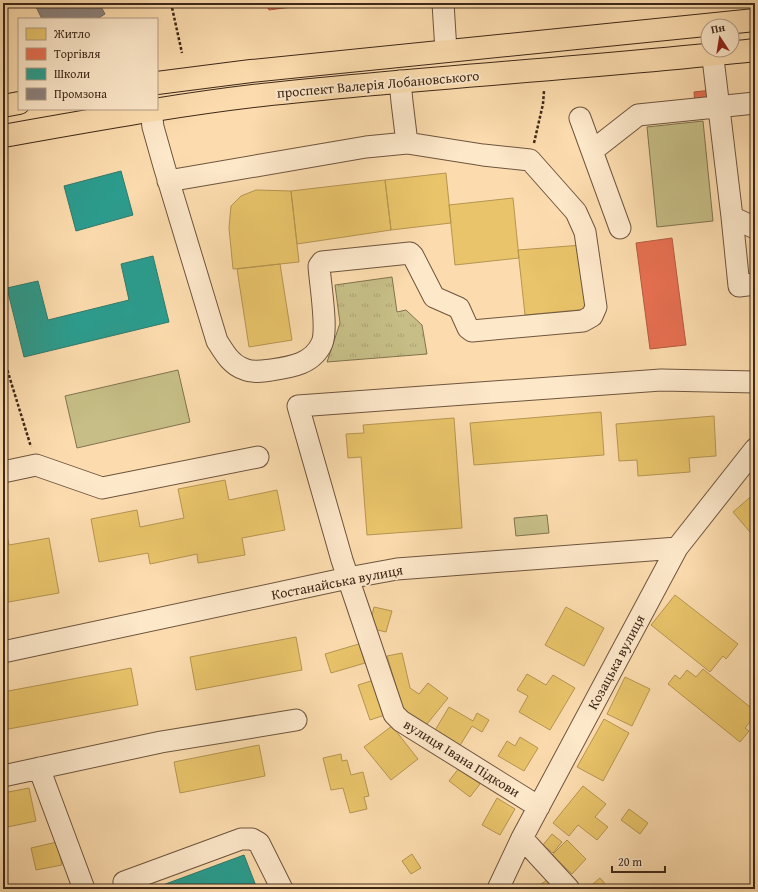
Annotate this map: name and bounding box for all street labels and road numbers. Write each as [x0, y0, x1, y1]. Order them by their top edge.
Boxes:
street label: проспект Валерія Лобановського [276, 65, 480, 103]
street label: Костанайська вулиця [270, 559, 404, 605]
street label: Козацька вулиця [582, 611, 650, 713]
street label: вулиця Івана Підкови [400, 714, 524, 802]

